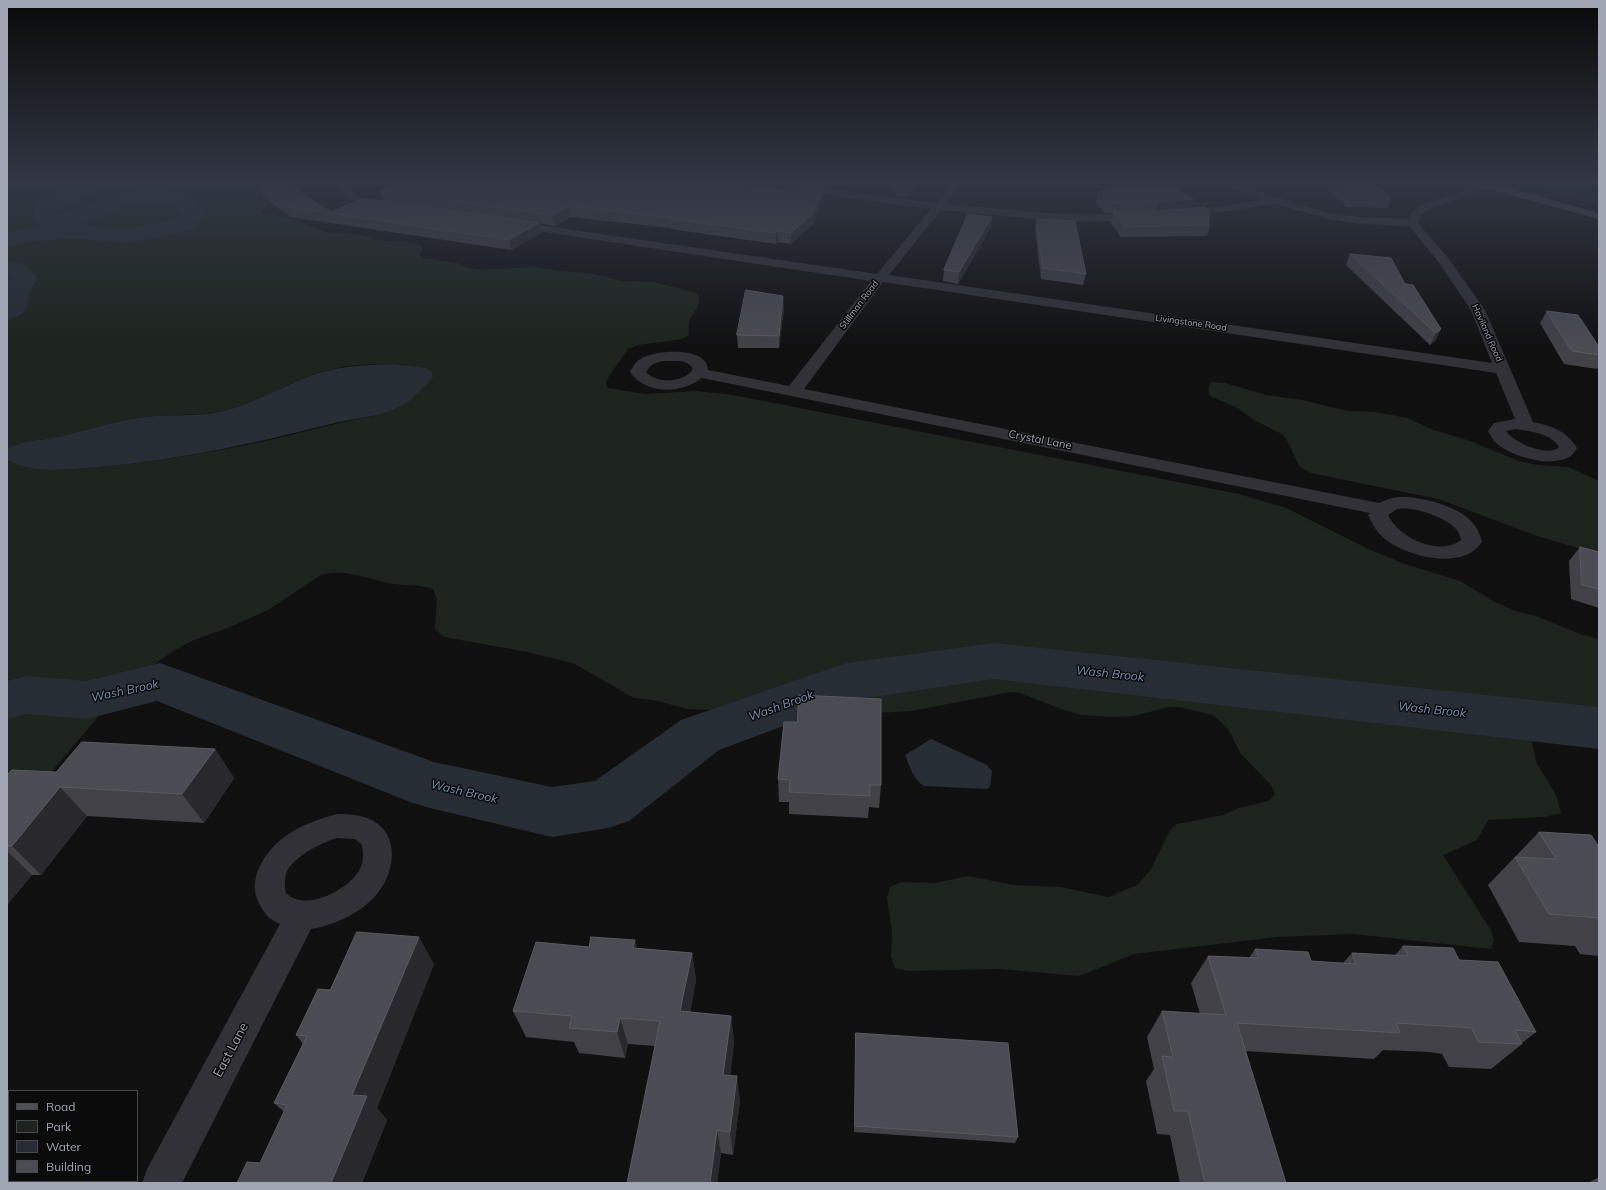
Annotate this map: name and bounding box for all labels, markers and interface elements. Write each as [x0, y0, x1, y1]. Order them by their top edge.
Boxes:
street label: Stillman Road [837, 279, 881, 331]
street label: Haviland Road [1469, 303, 1505, 363]
street label: Livingstone Road [1155, 313, 1227, 333]
street label: Crystal Lane [1007, 427, 1073, 453]
water label: Wash Brook [1075, 663, 1145, 685]
water label: Wash Brook [90, 677, 160, 705]
water label: Wash Brook [746, 688, 816, 724]
water label: Wash Brook [1397, 699, 1467, 721]
water label: Wash Brook [429, 777, 499, 807]
street label: East Lane [210, 1020, 252, 1080]
legend [8, 1090, 138, 1182]
text: Road [46, 1099, 75, 1114]
text: Park [46, 1119, 71, 1134]
text: Water [46, 1139, 81, 1154]
text: Building [46, 1159, 91, 1174]

